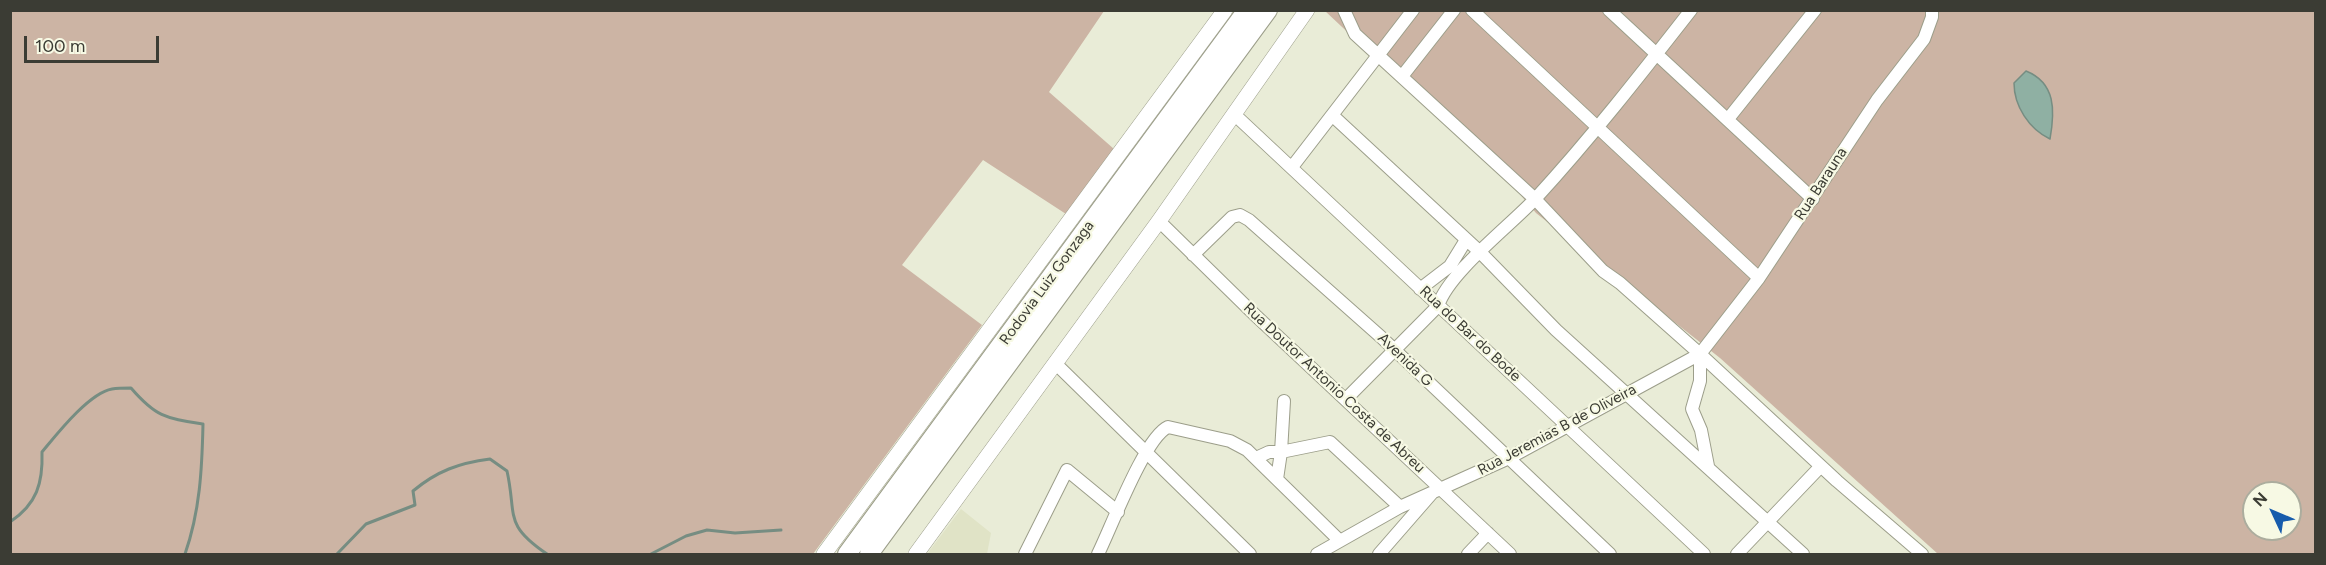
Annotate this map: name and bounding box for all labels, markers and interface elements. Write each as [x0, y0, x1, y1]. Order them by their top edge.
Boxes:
scale bar [27, 24, 162, 62]
text: 100 m [35, 35, 85, 57]
street label: Rua Barauna [1791, 144, 1851, 224]
street label: Rodovia Luiz Gonzaga [996, 218, 1098, 348]
street label: Rua do Bar do Bode [1416, 282, 1524, 386]
street label: Rua Doutor Antonio Costa de Abreu [1240, 299, 1428, 477]
street label: Avenida G [1374, 329, 1436, 391]
street label: Rua Jeremias B de Oliveira [1475, 381, 1639, 479]
north arrow [2242, 481, 2302, 541]
text: N [2249, 488, 2271, 511]

